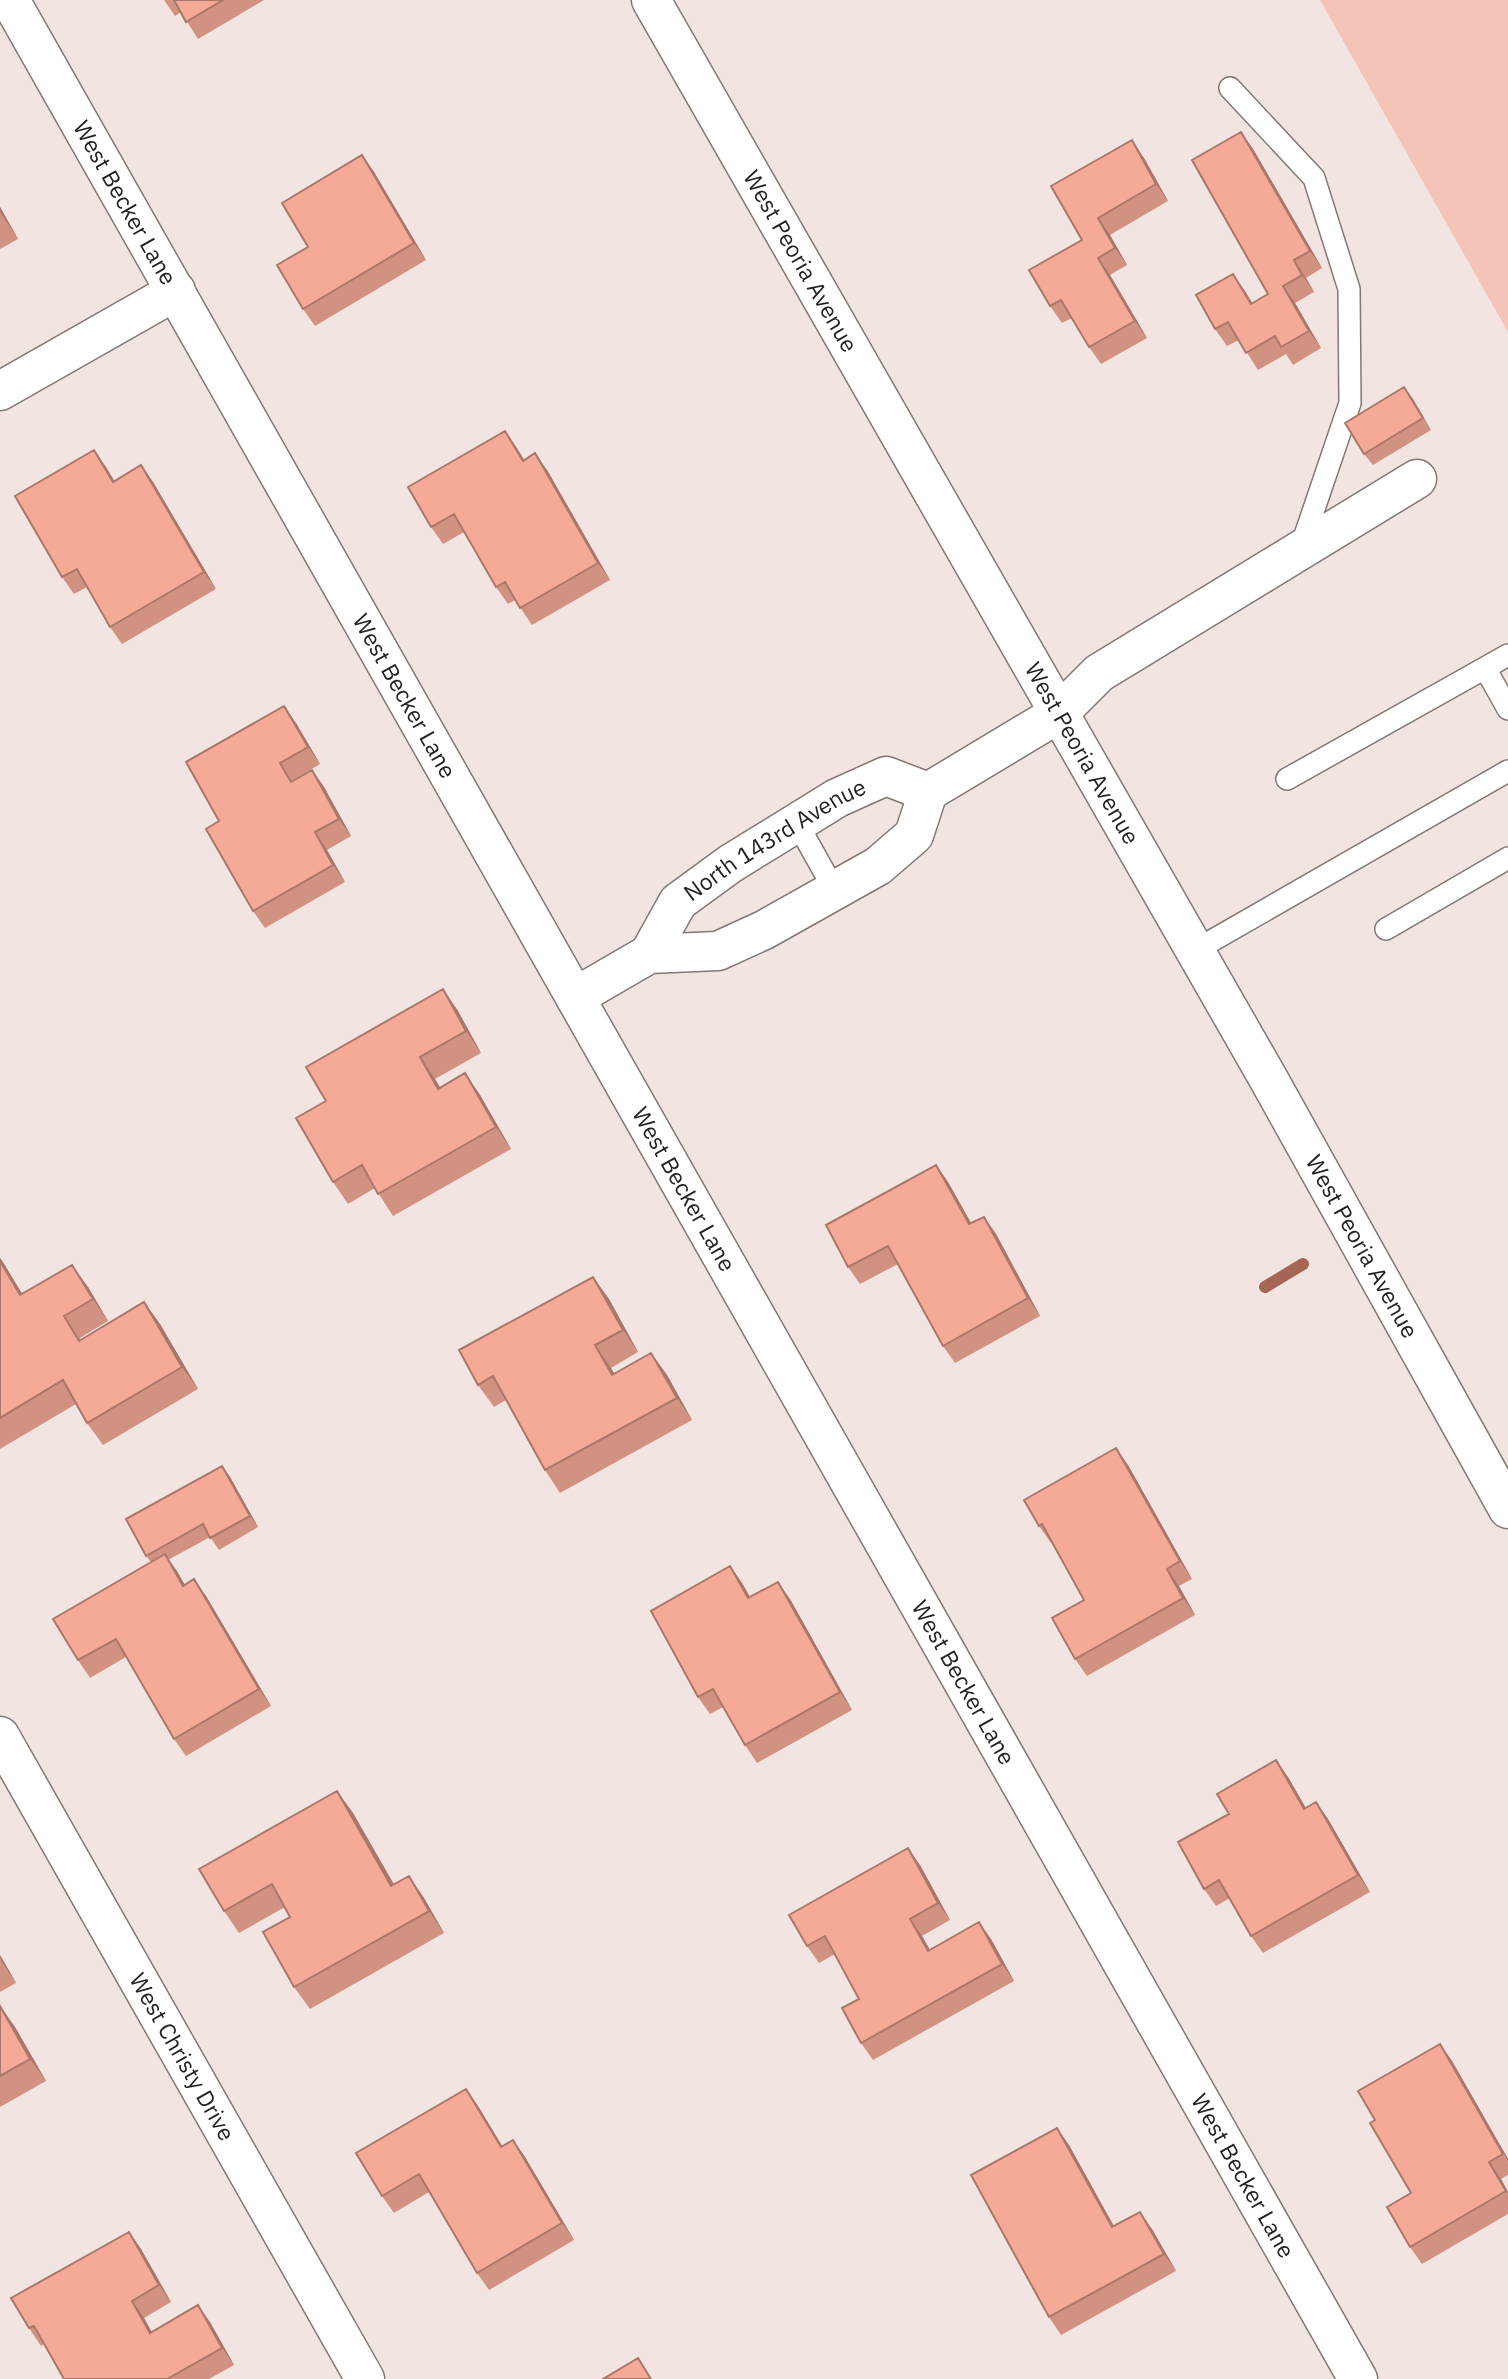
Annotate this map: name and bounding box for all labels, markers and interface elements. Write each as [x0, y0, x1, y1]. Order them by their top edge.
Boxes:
street label: West Becker Lane [67, 115, 184, 290]
street label: West Peoria Avenue [737, 164, 865, 357]
street label: West Becker Lane [347, 608, 464, 783]
street label: West Peoria Avenue [1019, 656, 1147, 849]
street label: North 143rd Avenue [677, 771, 870, 907]
street label: West Becker Lane [626, 1101, 743, 1276]
street label: West Peoria Avenue [1300, 1149, 1426, 1343]
street label: West Becker Lane [906, 1595, 1023, 1770]
street label: West Christy Drive [123, 1967, 243, 2146]
street label: West Becker Lane [1185, 2088, 1302, 2263]

